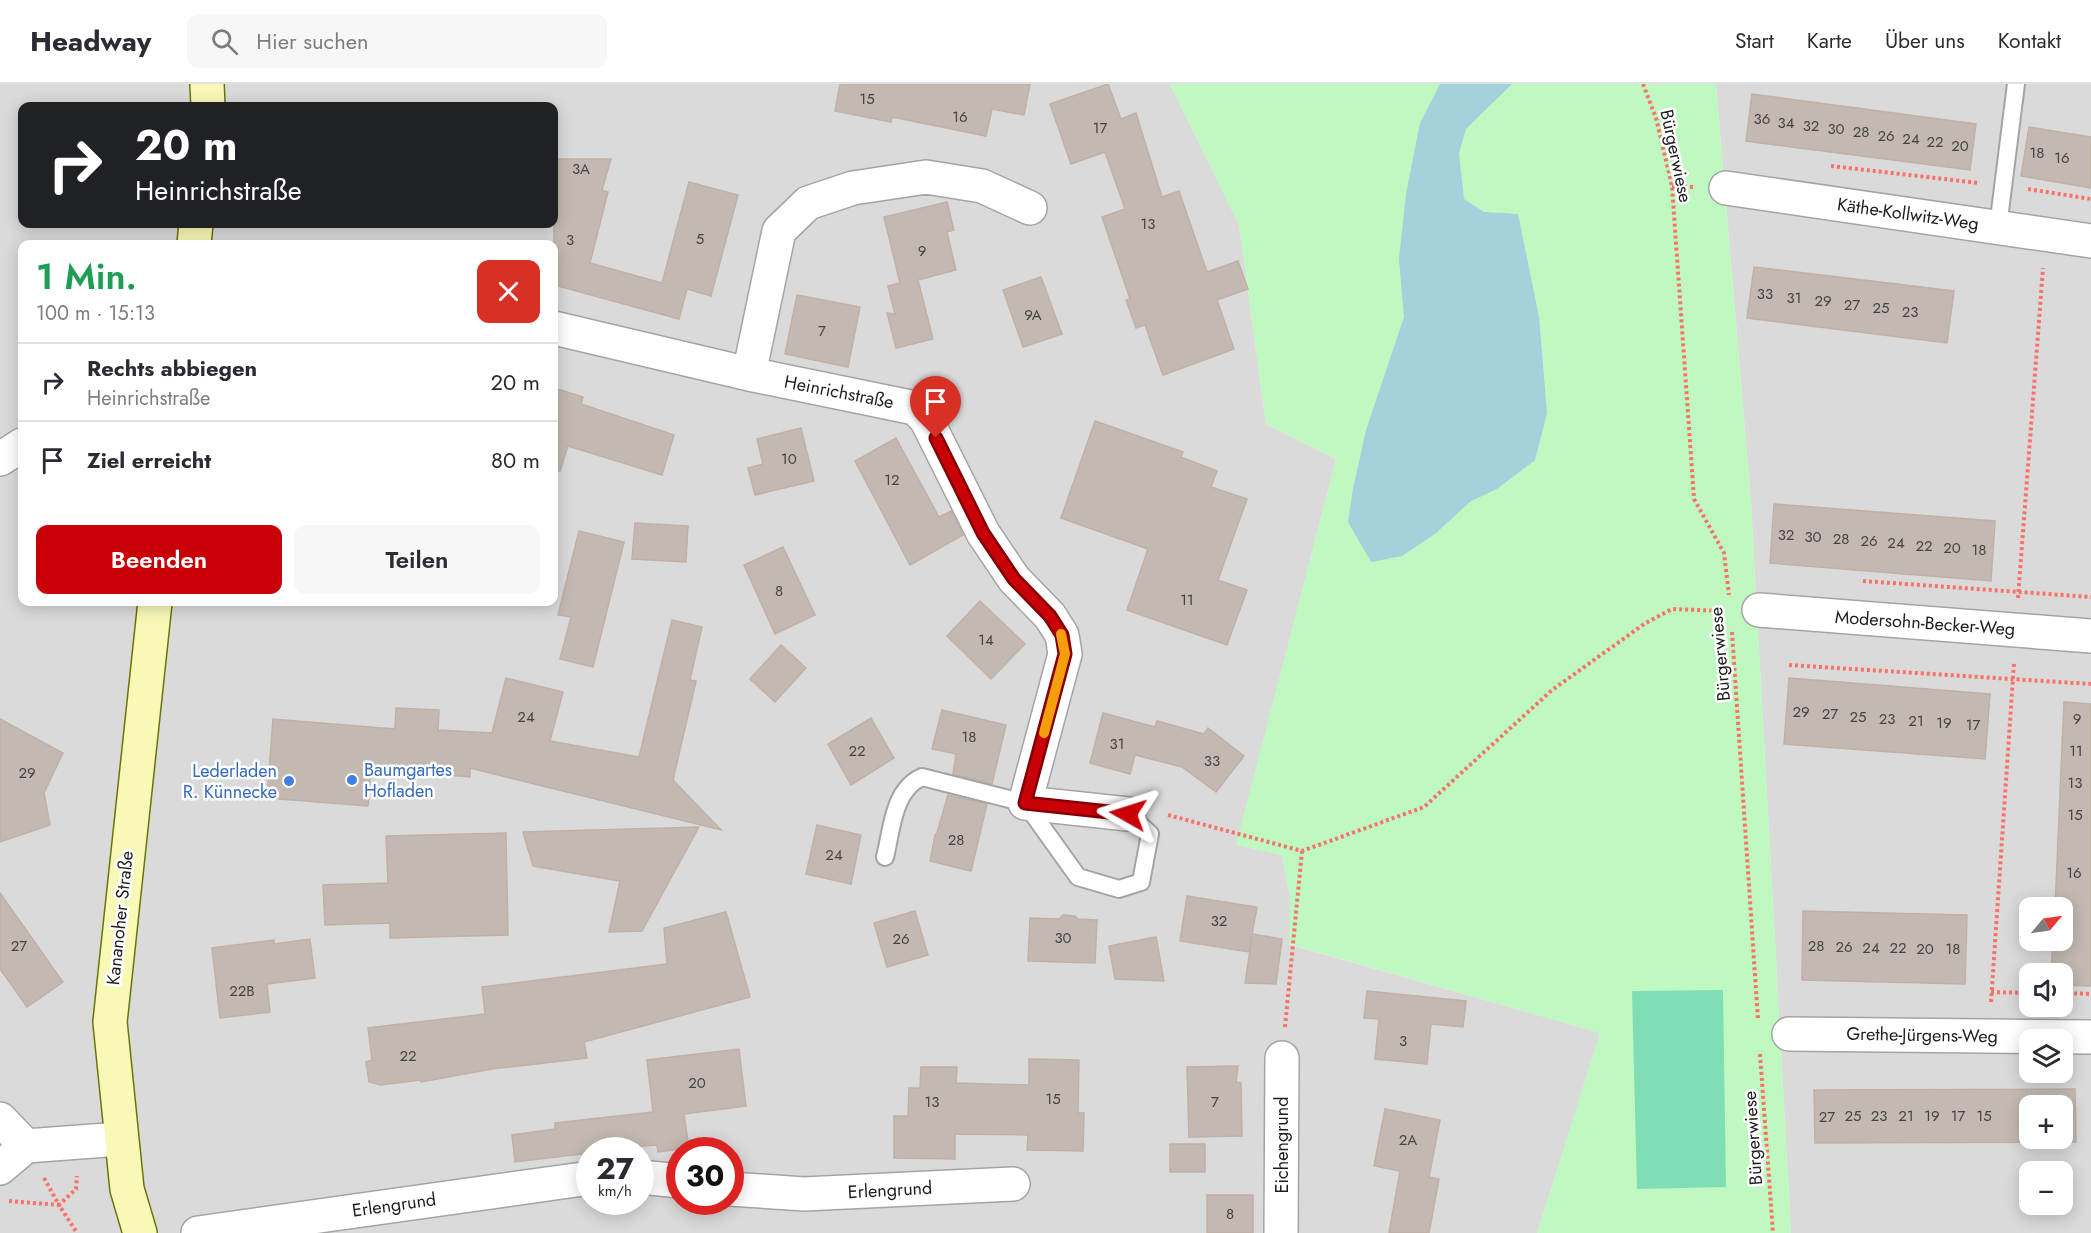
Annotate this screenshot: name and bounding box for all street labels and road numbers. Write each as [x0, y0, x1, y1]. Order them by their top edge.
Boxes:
street label: Bürgerwiese [1653, 107, 1699, 205]
street label: Käthe-Kollwitz-Weg [1836, 191, 1980, 237]
street label: Heinrichstraße [782, 369, 896, 415]
street label: Modersohn-Becker-Weg [1834, 604, 2016, 642]
street label: Bürgerwiese [1703, 606, 1737, 702]
street label: Kananoher Straße [100, 850, 140, 986]
street label: Grethe-Jürgens-Weg [1846, 1021, 1998, 1049]
street label: Bürgerwiese [1737, 1090, 1769, 1186]
street label: Eichengrund [1269, 1097, 1295, 1193]
street label: Erlengrund [847, 1175, 933, 1205]
street label: Erlengrund [350, 1186, 438, 1224]

